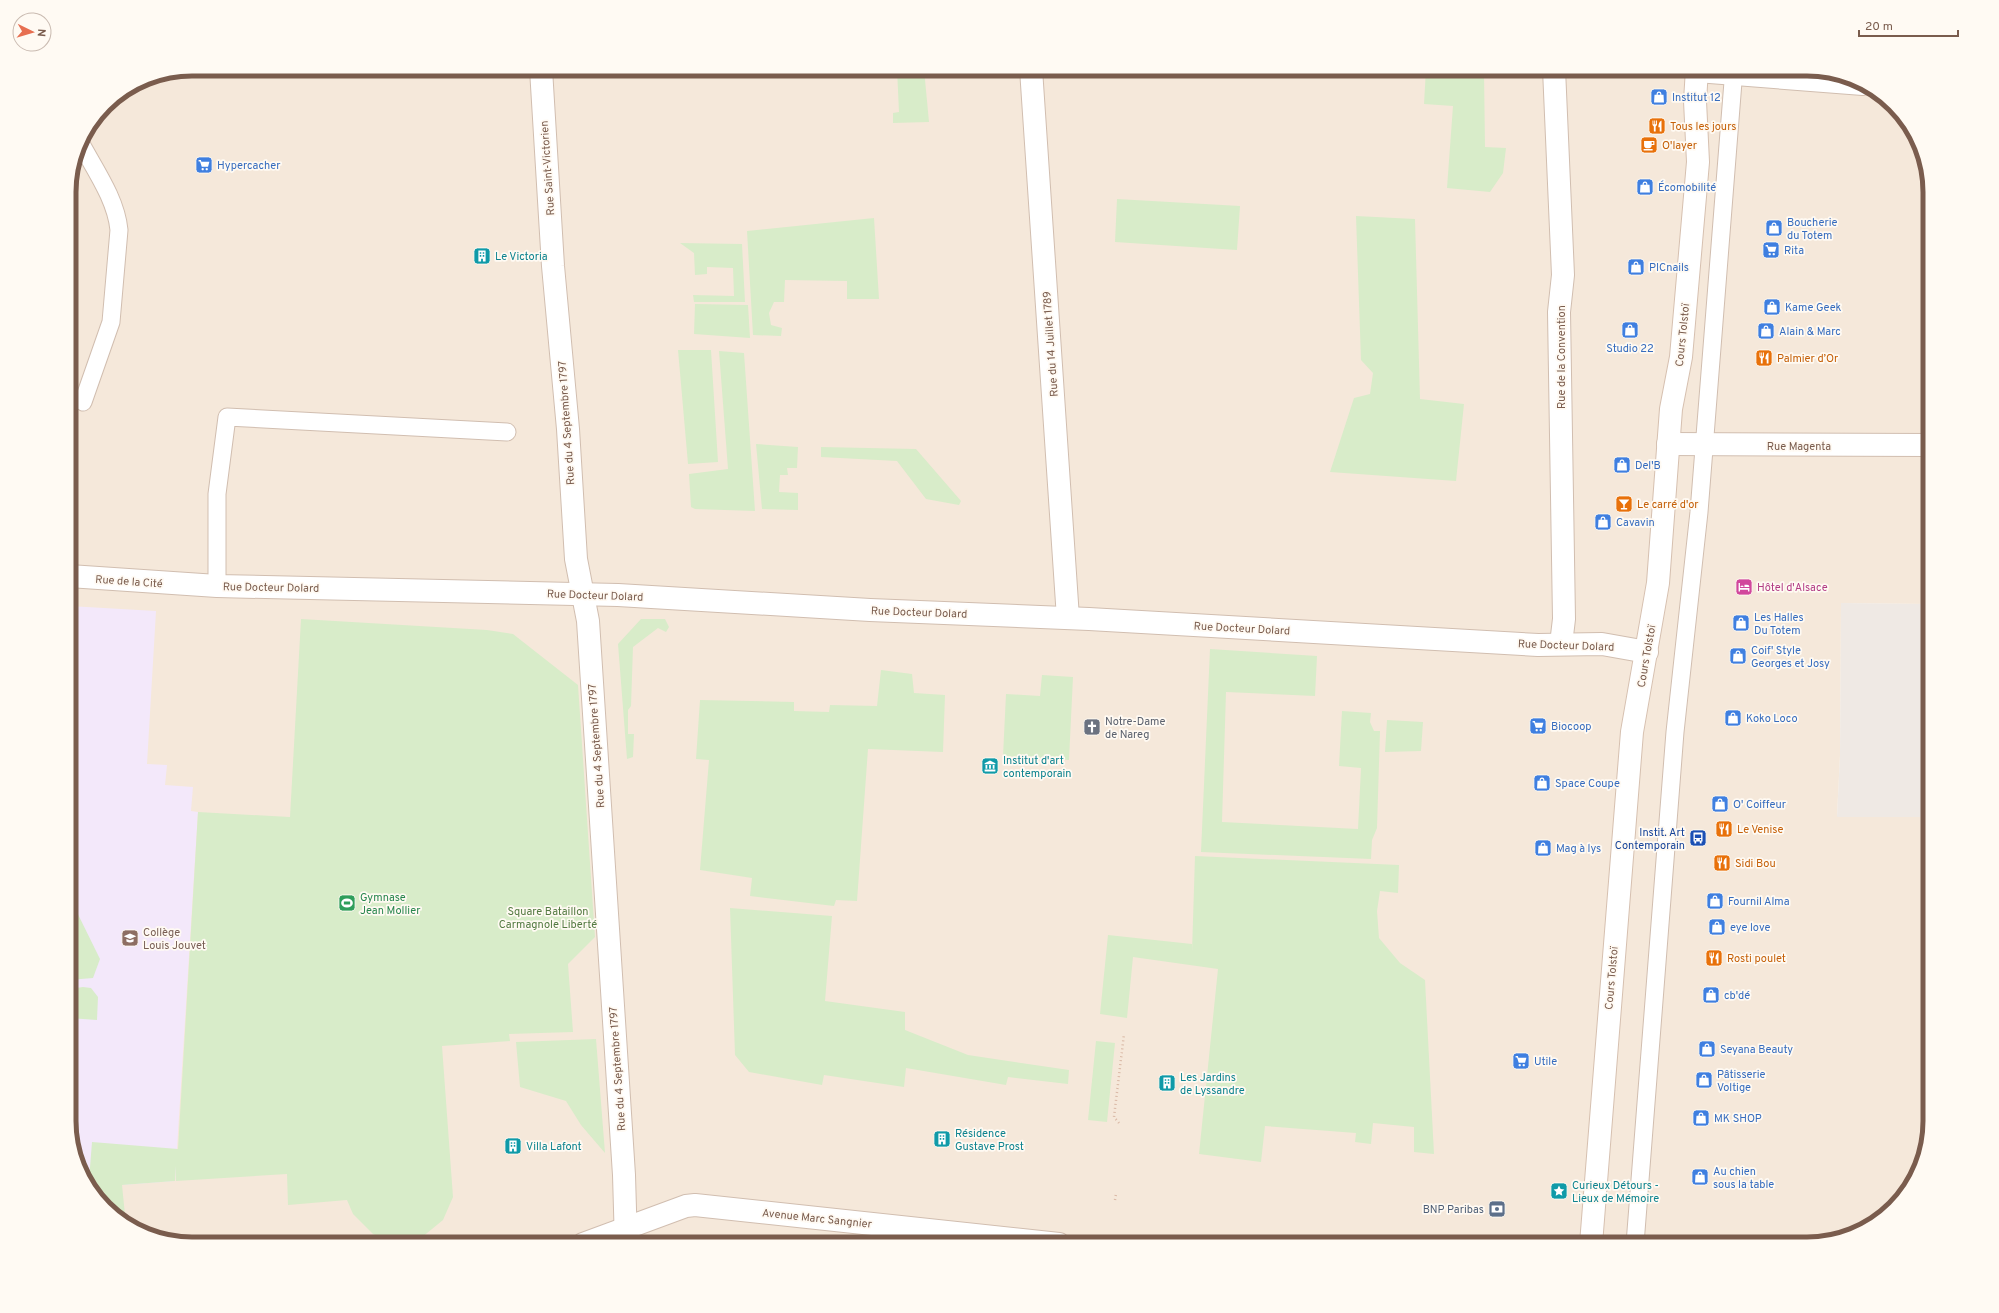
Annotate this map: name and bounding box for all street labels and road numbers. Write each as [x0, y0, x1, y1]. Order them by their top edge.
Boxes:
street label: Rue Saint-Victorien [538, 120, 558, 216]
street label: Rue du 14 Juillet 1789 [1040, 291, 1062, 397]
street label: Cours Tolstoï [1673, 303, 1693, 367]
street label: Rue de la Convention [1555, 305, 1569, 409]
street label: Rue du 4 Septembre 1797 [556, 360, 578, 486]
street label: Rue Magenta [1767, 440, 1831, 454]
street label: Rue de la Cité [95, 573, 163, 591]
street label: Rue Docteur Dolard [223, 580, 319, 596]
street label: Rue Docteur Dolard [546, 587, 643, 605]
street label: Rue Docteur Dolard [870, 604, 967, 622]
street label: Rue Docteur Dolard [1193, 619, 1291, 639]
street label: Cours Tolstoï [1635, 623, 1659, 689]
street label: Rue Docteur Dolard [1517, 637, 1614, 655]
street label: Rue du 4 Septembre 1797 [586, 683, 608, 809]
street label: Cours Tolstoï [1602, 946, 1622, 1010]
street label: Rue du 4 Septembre 1797 [607, 1006, 629, 1132]
street label: Avenue Marc Sangnier [761, 1206, 873, 1232]

